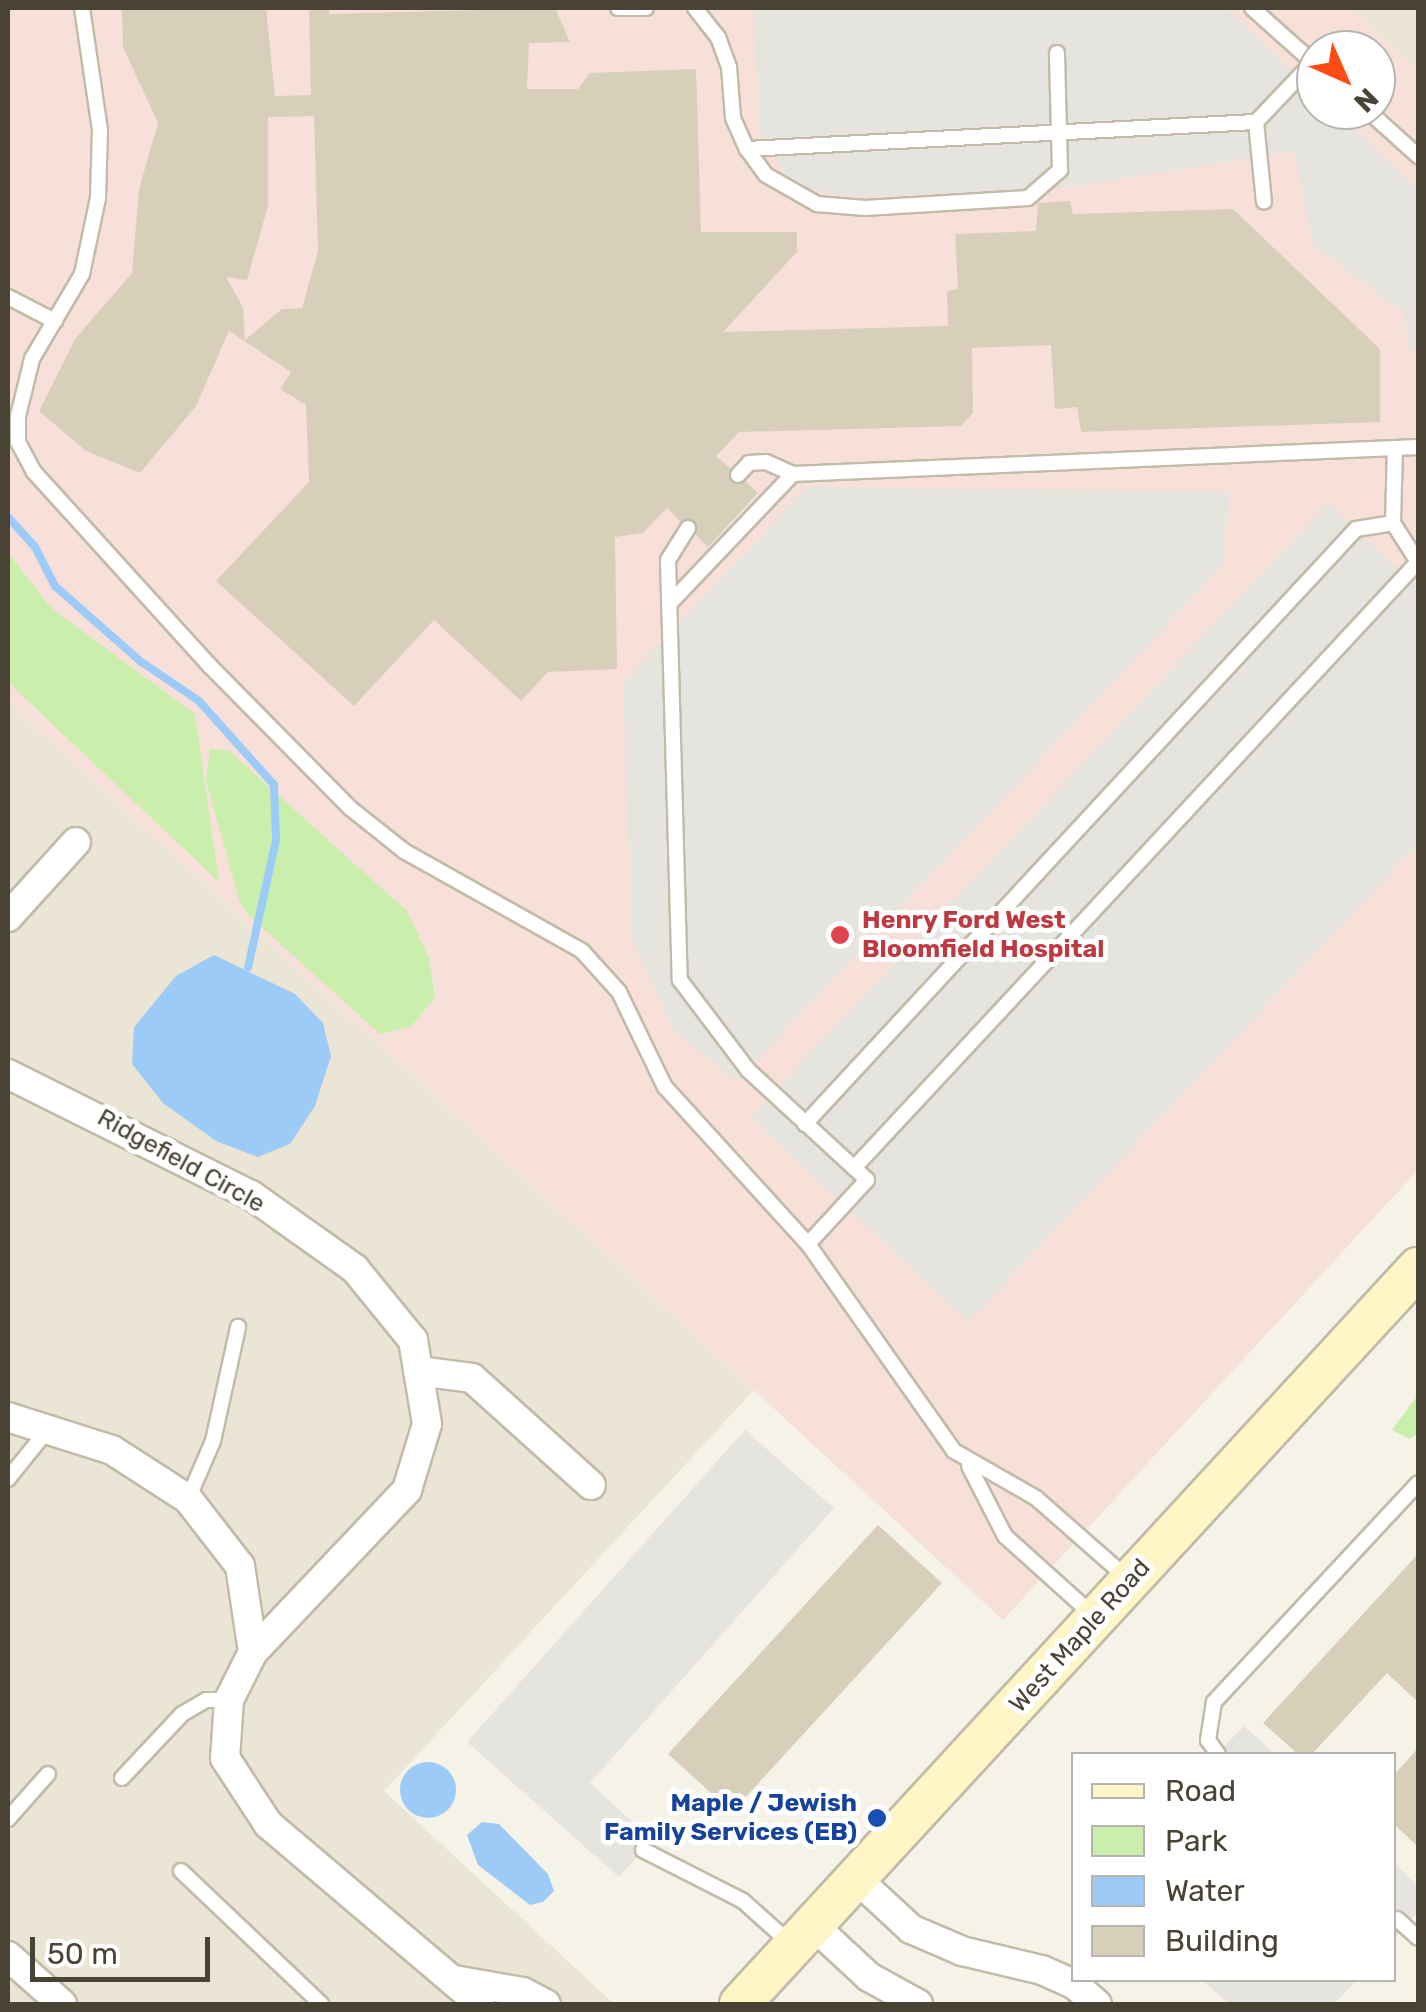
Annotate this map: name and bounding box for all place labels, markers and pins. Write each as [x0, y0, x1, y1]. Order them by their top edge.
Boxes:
place label: Henry Ford West Bloomfield Hospital [862, 906, 1104, 965]
marker: Henry Ford West Bloomfield Hospital [827, 922, 853, 948]
place label: Maple / Jewish Family Services (EB) [603, 1789, 857, 1848]
marker: Maple / Jewish Family Services (EB) [866, 1807, 888, 1829]

